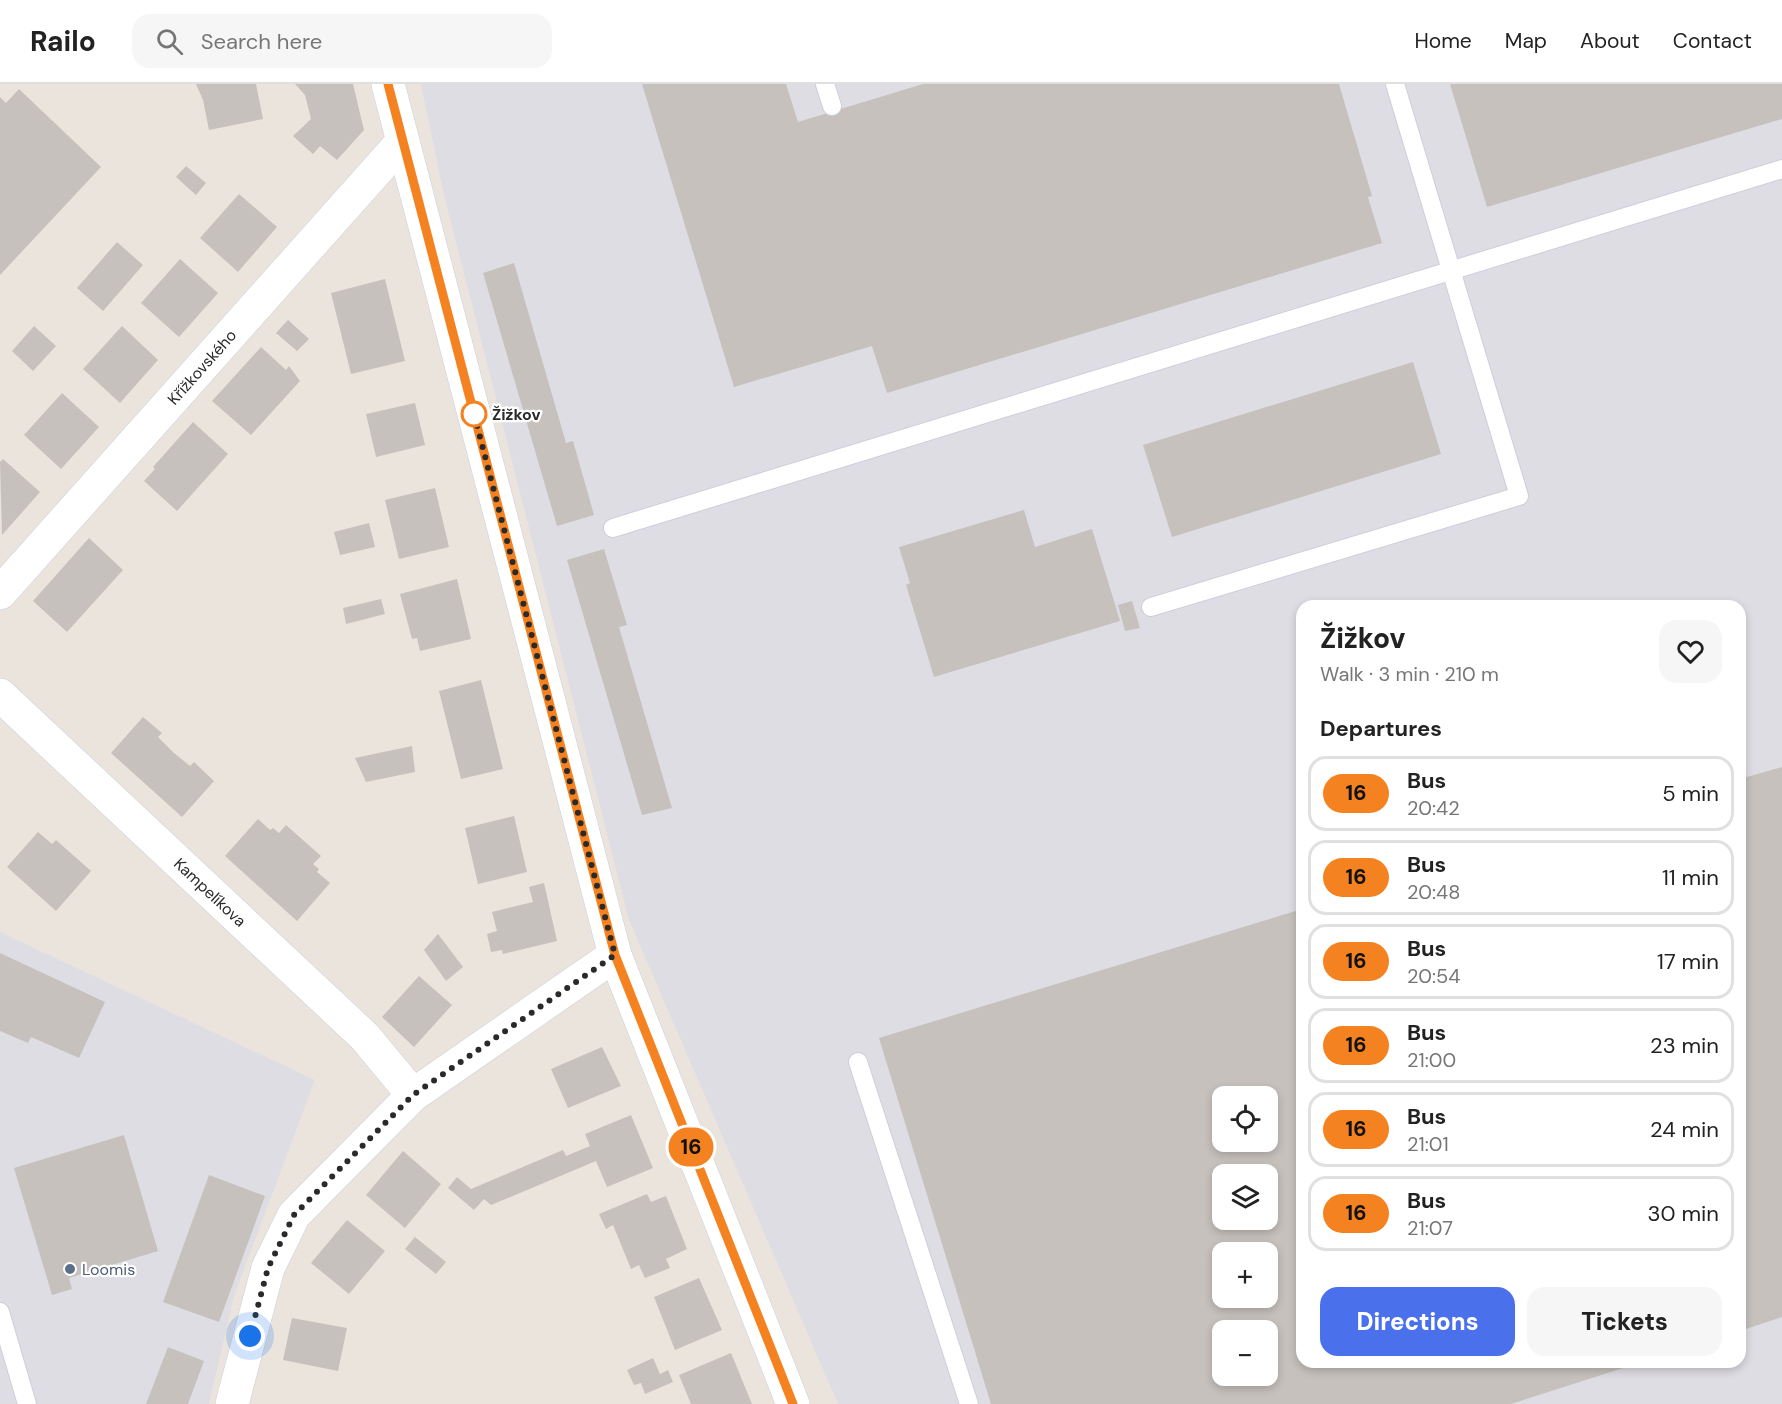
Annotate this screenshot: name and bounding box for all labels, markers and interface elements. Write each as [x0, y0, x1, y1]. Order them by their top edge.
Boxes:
search box [132, 14, 552, 68]
text: Railo [30, 23, 96, 60]
icon: search [153, 25, 186, 58]
text: Search here [201, 27, 322, 56]
text: Home [1414, 27, 1472, 55]
text: Map [1505, 27, 1547, 55]
text: About [1580, 27, 1640, 55]
text: Contact [1673, 27, 1752, 55]
street label: Křížkovského [162, 325, 241, 409]
marker: Žižkov [461, 401, 487, 427]
place label: Žižkov [492, 404, 540, 425]
text: Žižkov [1320, 620, 1405, 657]
button: heart [1659, 620, 1722, 683]
text: Walk · 3 min · 210 m [1320, 661, 1499, 687]
text: Departures [1320, 714, 1442, 743]
text: Bus [1407, 766, 1446, 795]
text: 16 [1346, 779, 1366, 807]
text: 5 min [1662, 779, 1719, 808]
text: 20:42 [1407, 795, 1460, 821]
text: Bus [1407, 850, 1446, 879]
street label: Kampelíkova [170, 853, 251, 931]
text: 16 [1346, 863, 1366, 891]
text: 11 min [1662, 863, 1719, 892]
text: 20:48 [1407, 879, 1460, 905]
text: Bus [1407, 934, 1446, 963]
text: 16 [1346, 947, 1366, 975]
text: 17 min [1657, 947, 1719, 976]
text: 20:54 [1407, 963, 1460, 989]
text: Bus [1407, 1018, 1446, 1047]
text: 16 [1346, 1031, 1366, 1059]
text: 23 min [1650, 1031, 1719, 1060]
text: 21:00 [1407, 1047, 1456, 1073]
map controls [1212, 1086, 1278, 1386]
button: locate [1212, 1086, 1278, 1152]
text: Bus [1407, 1102, 1446, 1131]
text: 16 [1346, 1115, 1366, 1143]
text: 24 min [1650, 1115, 1719, 1144]
line badge: 16 [664, 1128, 718, 1166]
text: 21:01 [1407, 1131, 1449, 1157]
text: 16 [681, 1133, 701, 1161]
button: layers [1212, 1164, 1278, 1230]
text: Bus [1407, 1186, 1446, 1215]
text: 16 [1346, 1199, 1366, 1227]
text: 30 min [1648, 1199, 1719, 1228]
text: 21:07 [1407, 1215, 1453, 1241]
button: + [1212, 1242, 1278, 1308]
place label: Loomis [82, 1259, 135, 1280]
marker: Loomis [63, 1262, 77, 1276]
button: Directions [1320, 1287, 1515, 1356]
button: Tickets [1527, 1287, 1722, 1356]
button: − [1212, 1320, 1278, 1386]
your location [235, 1321, 265, 1351]

